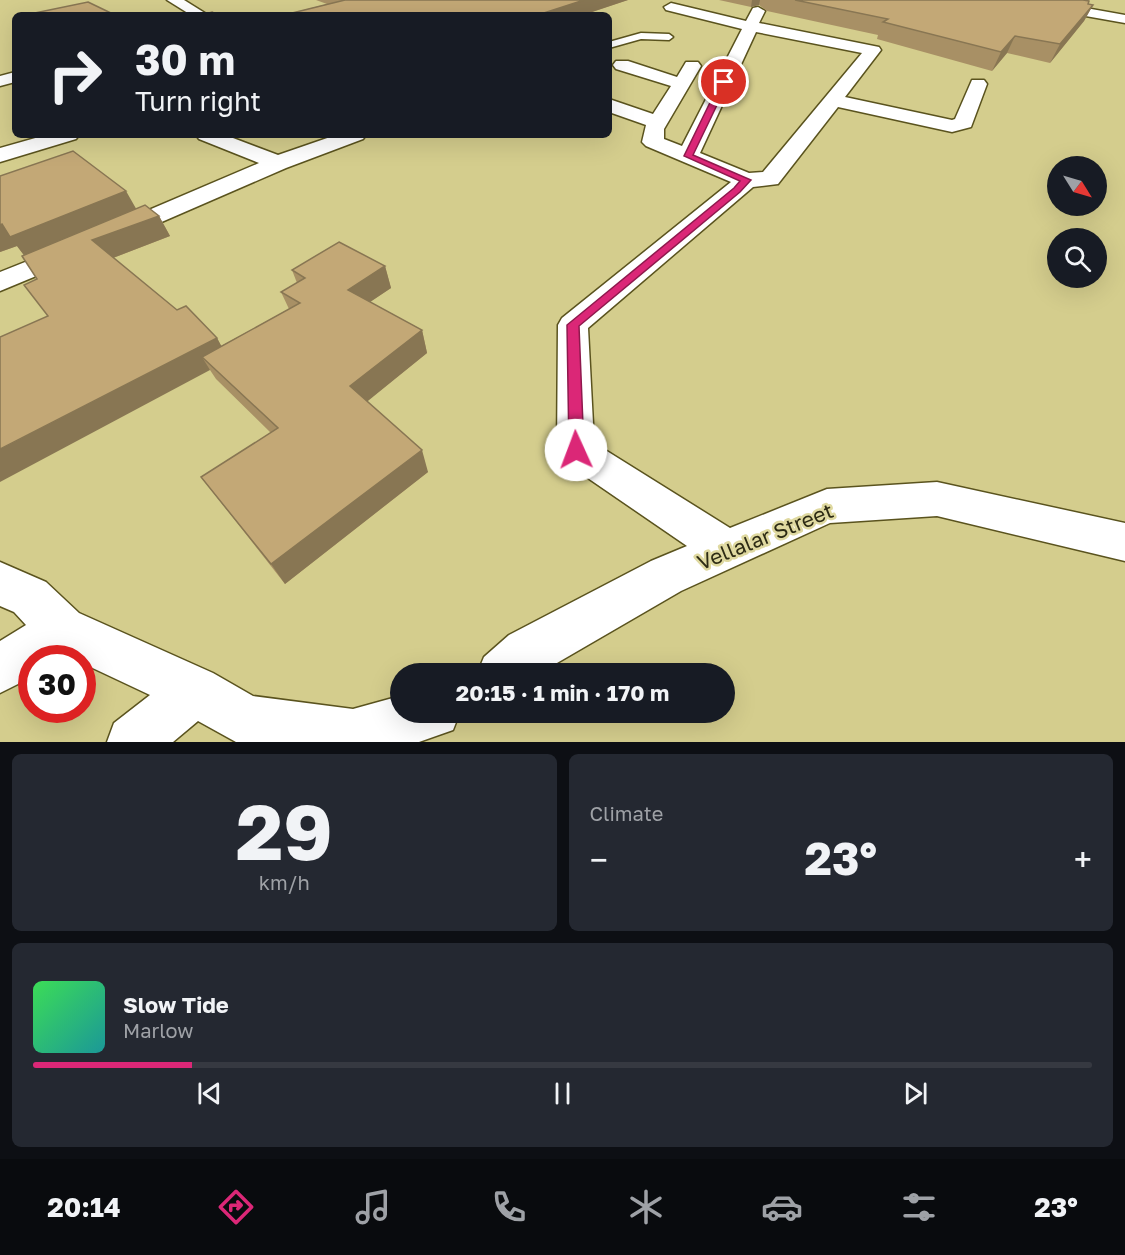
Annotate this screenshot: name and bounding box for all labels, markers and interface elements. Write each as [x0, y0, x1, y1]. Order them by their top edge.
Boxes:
text: 30 m [135, 34, 235, 84]
icon: right [36, 36, 114, 114]
pin [698, 56, 749, 107]
icon: arrive [707, 65, 740, 98]
text: Turn right [135, 85, 261, 117]
north arrow [1047, 156, 1107, 216]
map controls [1047, 156, 1107, 288]
button: search [1047, 228, 1107, 288]
position arrow [544, 418, 608, 482]
street label: Vellalar Street [693, 497, 837, 575]
speed limit sign: 30 [18, 645, 96, 723]
text: 20:15 · 1 min · 170 m [456, 679, 669, 706]
text: 29 [236, 784, 333, 877]
text: Climate [590, 801, 663, 825]
text: 23° [805, 831, 877, 885]
text: − [590, 840, 608, 879]
text: + [1074, 840, 1092, 879]
text: km/h [259, 870, 310, 894]
text: Slow Tide [123, 991, 229, 1018]
text: Marlow [123, 1018, 194, 1042]
icon: previous [193, 1077, 226, 1110]
icon: pause [546, 1077, 579, 1110]
icon: next [899, 1077, 932, 1110]
icon: directions [215, 1186, 257, 1228]
icon: music [352, 1186, 394, 1228]
icon: phone [488, 1186, 530, 1228]
icon: climate [625, 1186, 667, 1228]
icon: car [761, 1186, 803, 1228]
icon: filters [898, 1186, 940, 1228]
text: 20:14 [47, 1191, 121, 1223]
text: 23° [1034, 1191, 1078, 1223]

